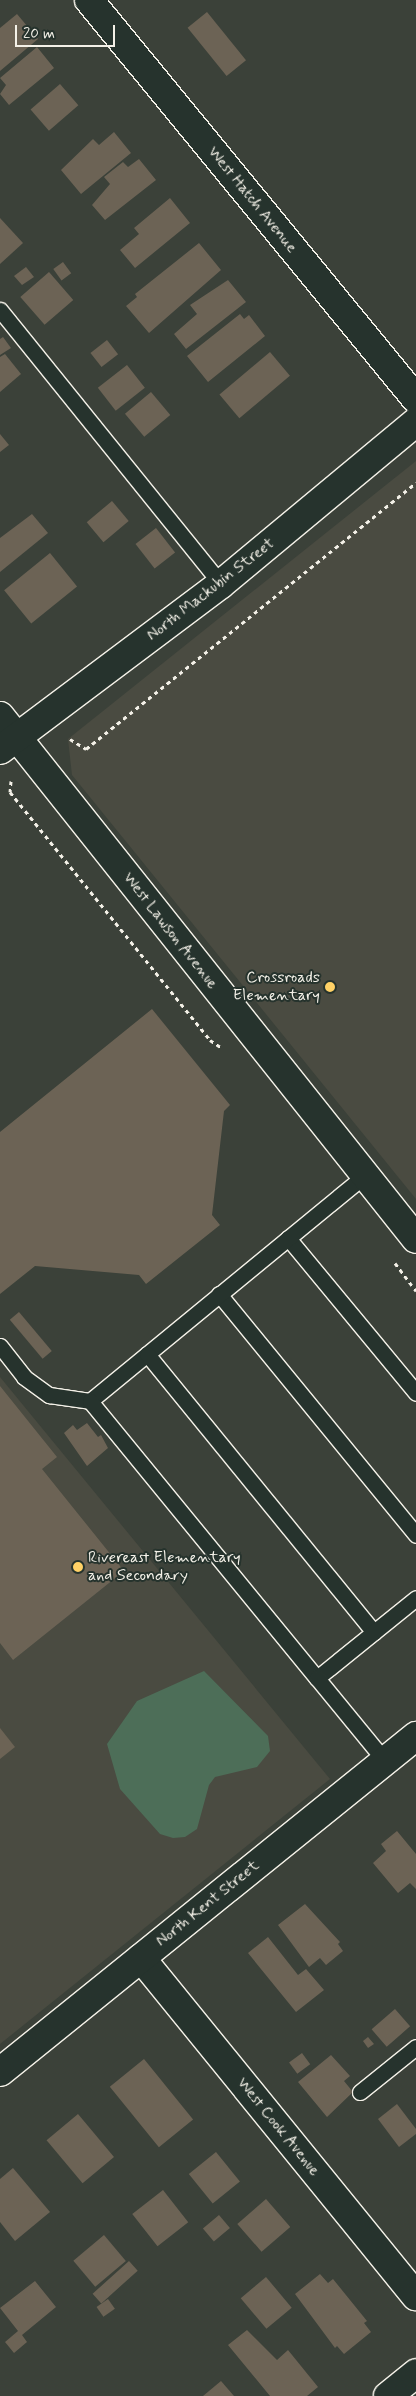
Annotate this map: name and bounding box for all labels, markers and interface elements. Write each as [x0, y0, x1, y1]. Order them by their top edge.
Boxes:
scale bar [18, 15, 118, 47]
text: 20 m [23, 24, 55, 44]
street label: West Hatch Avenue [203, 143, 301, 257]
street label: North Mackubin Street [144, 535, 278, 645]
street label: West Lawson Avenue [119, 870, 221, 992]
place label: Crossroads Elementary [233, 968, 320, 1006]
marker: Crossroads Elementary [324, 981, 336, 993]
place label: Rivereast Elementary and Secondary [88, 1548, 241, 1586]
marker: Rivereast Elementary and Secondary [72, 1561, 84, 1573]
street label: North Kent Street [153, 1857, 263, 1951]
street label: West Cook Avenue [231, 2072, 325, 2182]

